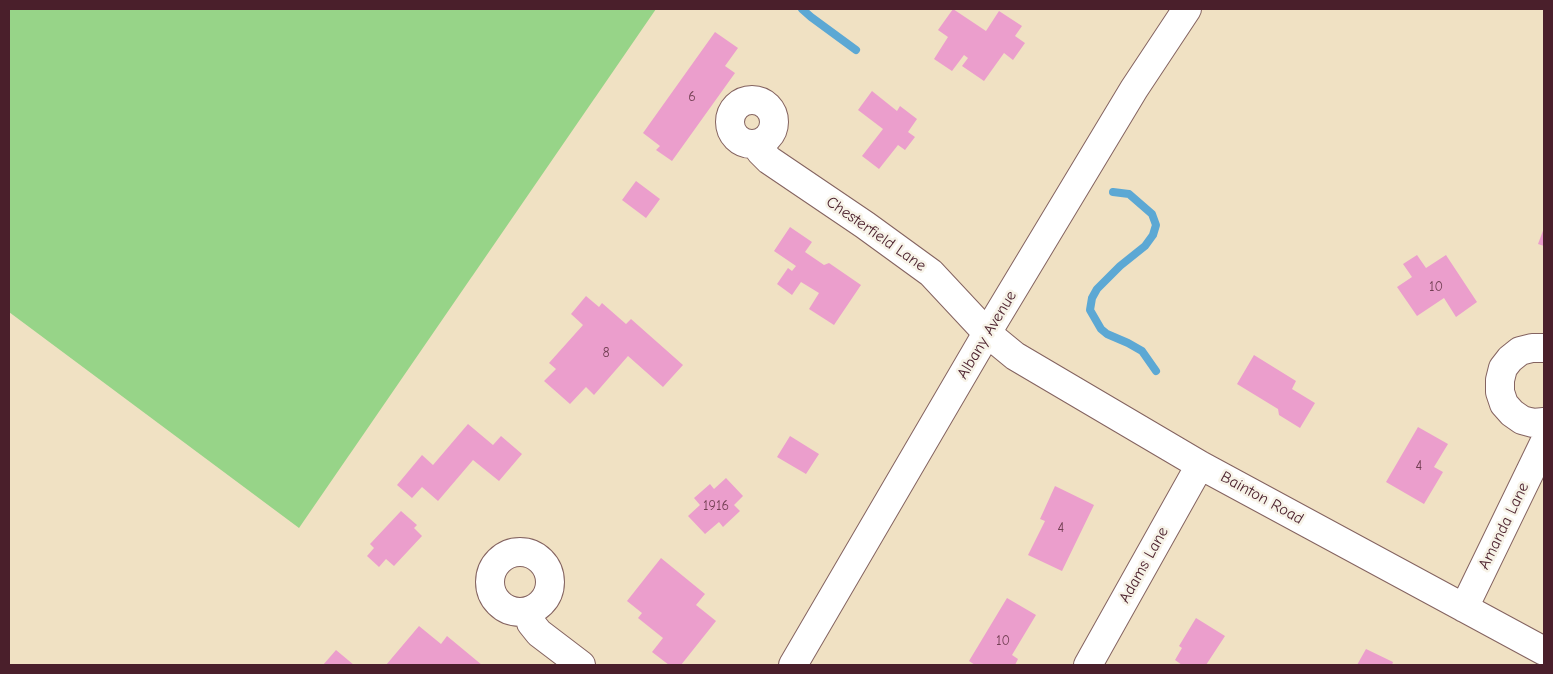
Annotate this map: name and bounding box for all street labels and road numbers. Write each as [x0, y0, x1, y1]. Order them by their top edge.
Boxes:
street label: Chesterfield Lane [822, 192, 930, 276]
street label: Albany Avenue [953, 287, 1021, 383]
street label: Bainton Road [1217, 467, 1307, 529]
street label: Amanda Lane [1475, 479, 1533, 573]
street label: Adams Lane [1115, 524, 1173, 606]

